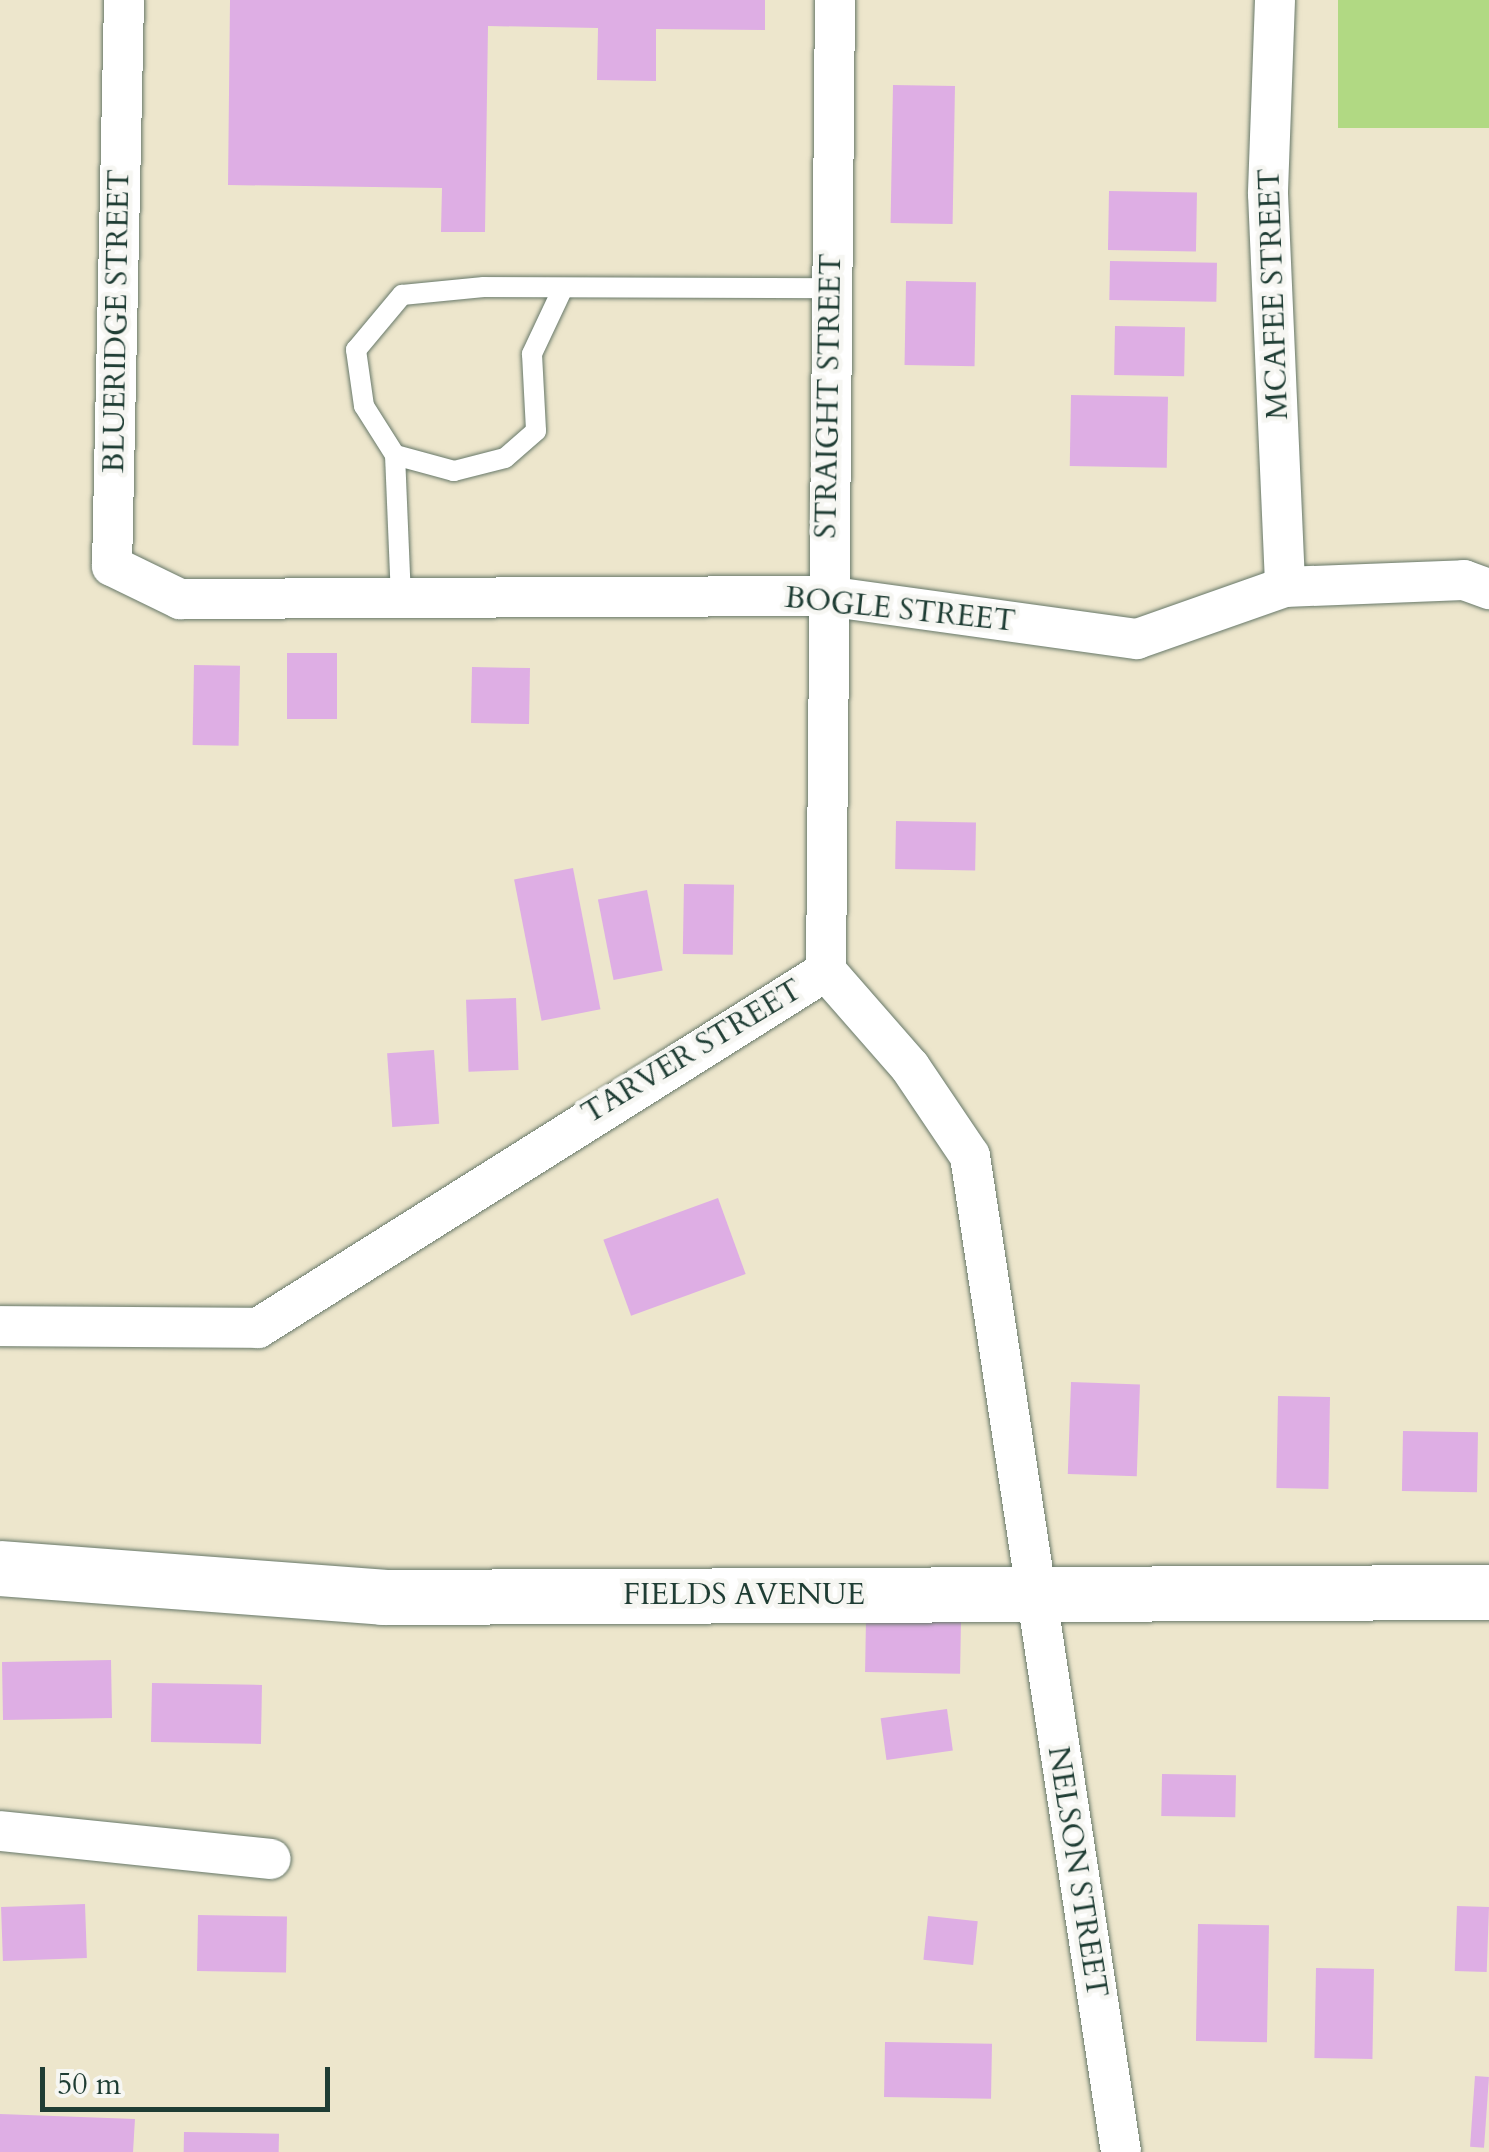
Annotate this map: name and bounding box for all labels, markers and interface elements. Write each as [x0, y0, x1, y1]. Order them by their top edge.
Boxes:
street label: MCAFEE STREET [1252, 168, 1296, 420]
street label: BLUERIDGE STREET [96, 169, 138, 473]
street label: STRAIGHT STREET [809, 253, 849, 539]
street label: BOGLE STREET [783, 580, 1017, 640]
street label: TARVER STREET [575, 972, 809, 1132]
street label: FIELDS AVENUE [623, 1577, 865, 1613]
street label: NELSON STREET [1039, 1744, 1115, 2000]
scale bar [45, 2047, 335, 2109]
text: 50 m [57, 2064, 121, 2105]

